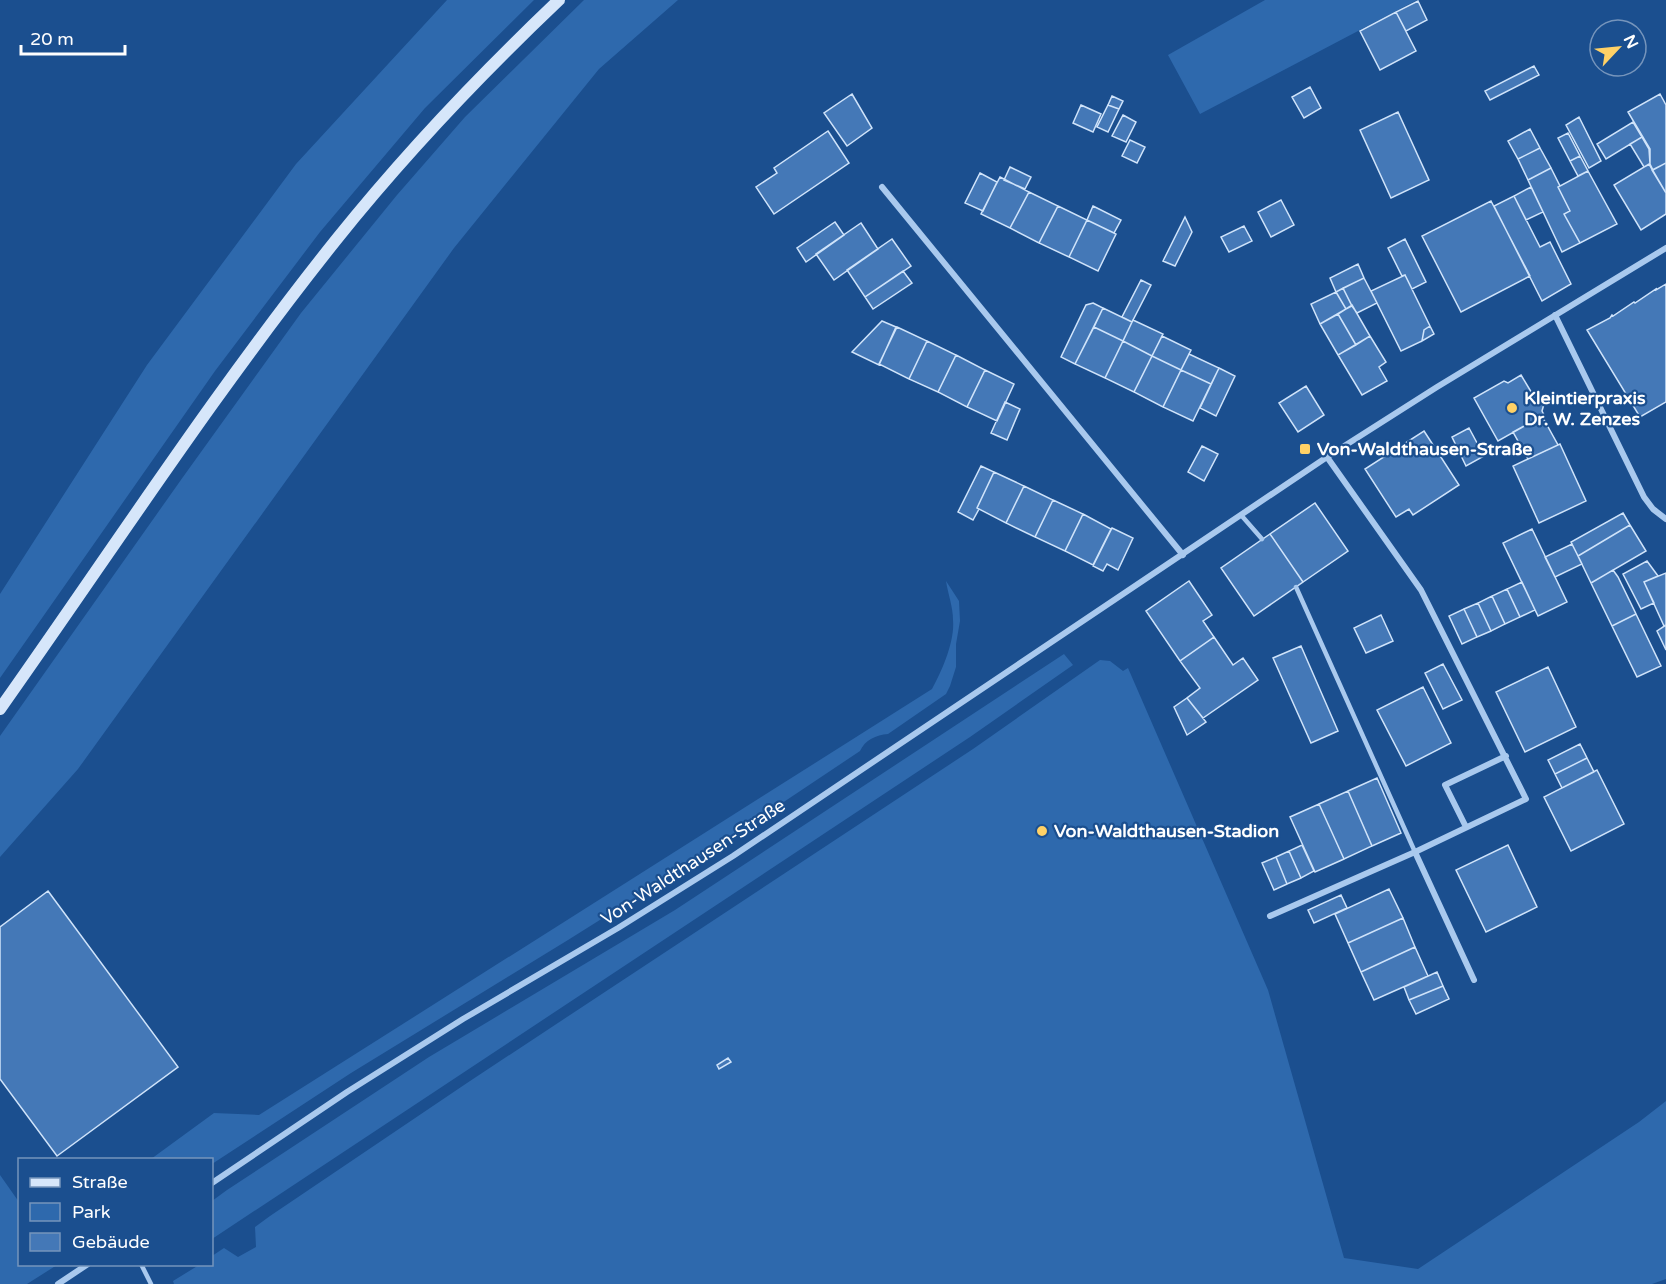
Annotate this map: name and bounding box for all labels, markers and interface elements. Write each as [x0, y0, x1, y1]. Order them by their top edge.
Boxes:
scale bar [21, 18, 124, 56]
north arrow [1588, 18, 1648, 78]
text: 20 m [30, 28, 74, 50]
text: N [1619, 32, 1642, 52]
place label: Kleintierpraxis Dr. W. Zenzes [1524, 387, 1646, 430]
marker: Kleintierpraxis Dr. W. Zenzes [1505, 401, 1519, 415]
place label: Von-Waldthausen-Straße [1317, 438, 1533, 460]
marker: Von-Waldthausen-Straße [1298, 442, 1312, 456]
street label: Von-Waldthausen-Straße [597, 794, 789, 930]
place label: Von-Waldthausen-Stadion [1054, 820, 1279, 842]
marker: Von-Waldthausen-Stadion [1035, 824, 1049, 838]
legend [18, 1158, 213, 1266]
text: Straße [72, 1171, 128, 1193]
text: Park [72, 1201, 111, 1223]
text: Gebäude [72, 1231, 150, 1253]

